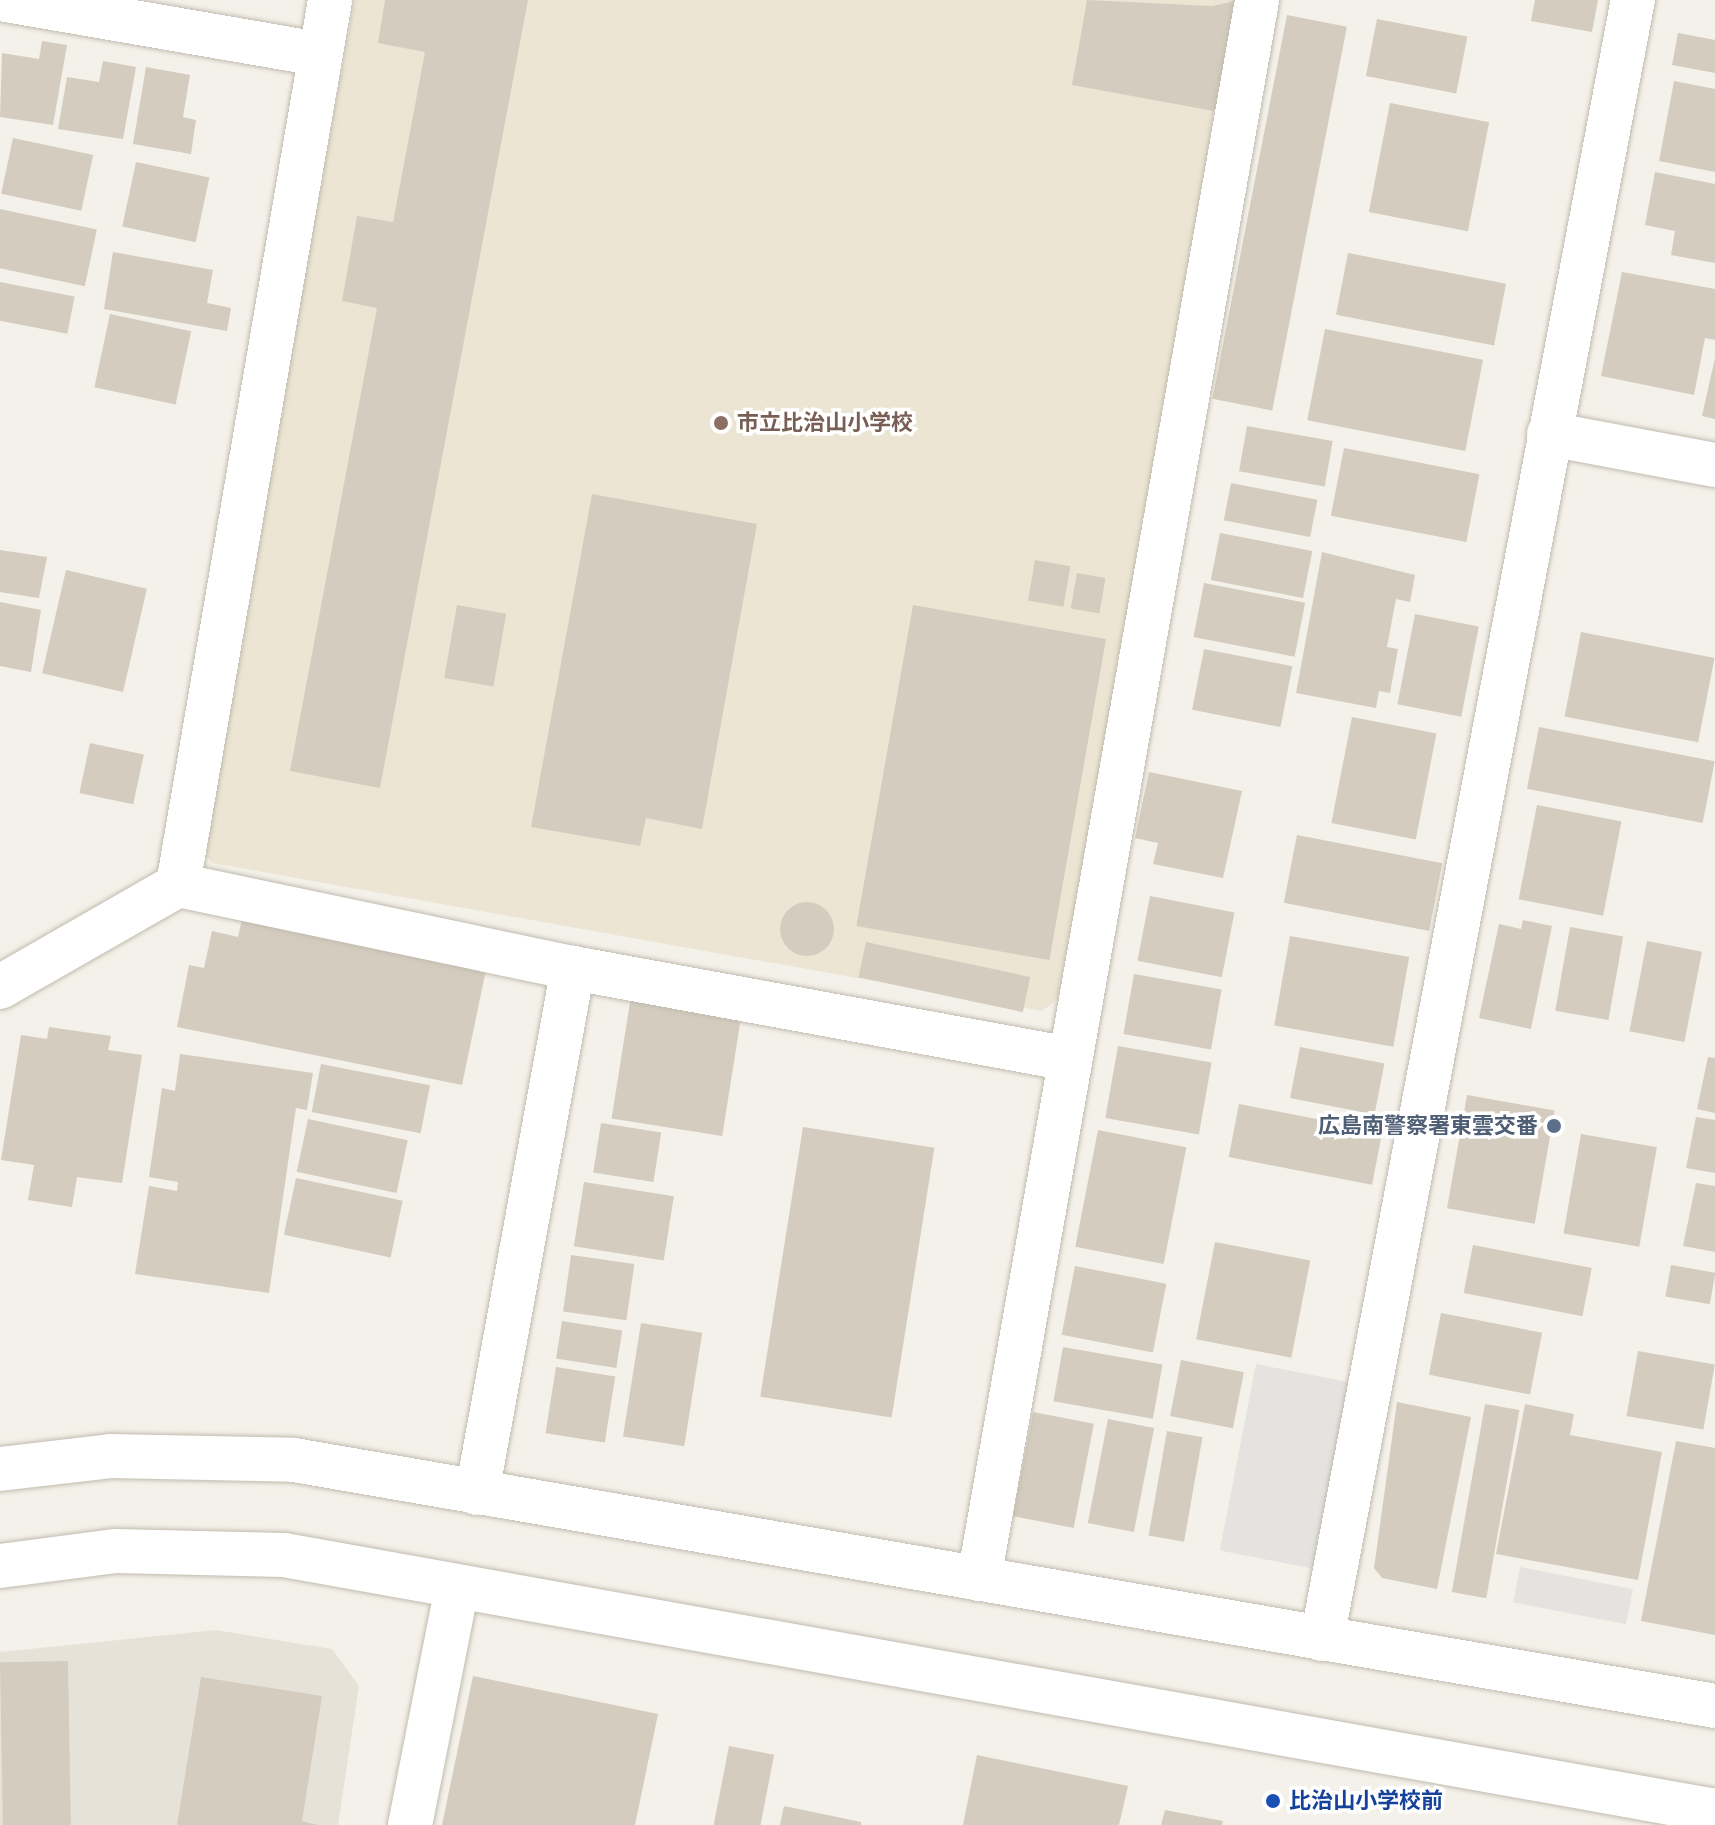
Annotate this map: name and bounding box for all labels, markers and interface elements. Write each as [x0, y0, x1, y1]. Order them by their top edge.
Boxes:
place label: 市立比治山小学校 [737, 410, 913, 436]
marker: 市立比治山小学校 [712, 414, 730, 432]
place label: 広島南警察署東雲交番 [1318, 1113, 1538, 1139]
marker: 広島南警察署東雲交番 [1545, 1117, 1563, 1135]
place label: 比治山小学校前 [1289, 1788, 1443, 1814]
marker: 比治山小学校前 [1264, 1792, 1282, 1810]

